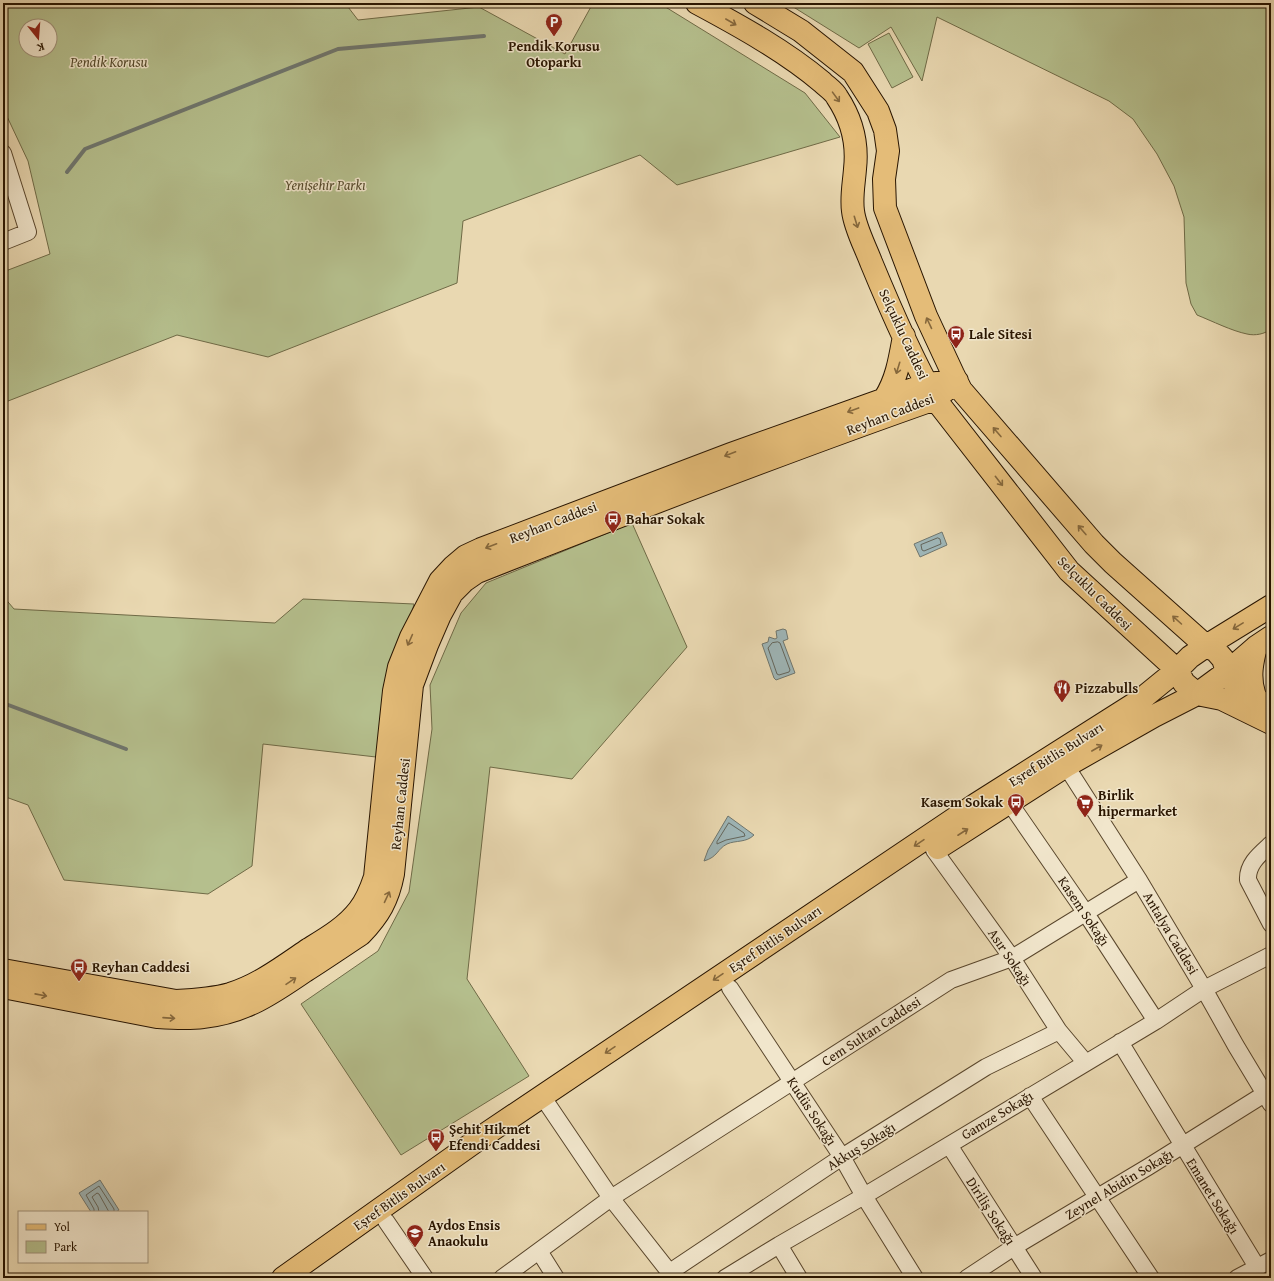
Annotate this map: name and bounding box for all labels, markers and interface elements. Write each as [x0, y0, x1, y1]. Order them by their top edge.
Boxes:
parking icon: Pendik Korusu Otoparkı [544, 12, 564, 37]
north arrow [18, 18, 58, 58]
one-way arrow [725, 19, 737, 27]
place label: Pendik Korusu Otoparkı [508, 36, 600, 72]
text: K [35, 39, 47, 56]
park label: Pendik Korusu [69, 52, 148, 72]
one-way arrow [832, 92, 840, 103]
park label: Yenişehir Parkı [284, 175, 366, 195]
one-way arrow [853, 215, 860, 228]
street label: Selçuklu Caddesi [874, 285, 934, 383]
one-way arrow [925, 317, 932, 329]
bus stop icon: Lale Sitesi [946, 324, 966, 349]
place label: Lale Sitesi [969, 324, 1033, 344]
one-way arrow [894, 361, 901, 374]
street label: Reyhan Caddesi [843, 388, 937, 440]
one-way arrow [847, 407, 859, 415]
one-way arrow [993, 427, 1002, 437]
one-way arrow [725, 451, 737, 459]
one-way arrow [995, 476, 1003, 487]
street label: Reyhan Caddesi [506, 496, 600, 548]
bus stop icon: Bahar Sokak [603, 509, 623, 534]
place label: Bahar Sokak [626, 509, 706, 529]
one-way arrow [1078, 525, 1087, 536]
one-way arrow [486, 542, 498, 550]
street label: Selçuklu Caddesi [1053, 551, 1137, 635]
one-way arrow [1171, 615, 1182, 624]
one-way arrow [1232, 622, 1244, 630]
one-way arrow [406, 634, 413, 646]
restaurant icon: Pizzabulls [1052, 678, 1072, 703]
place label: Pizzabulls [1075, 678, 1138, 698]
street label: Eşref Bitlis Bulvarı [1005, 717, 1107, 791]
one-way arrow [1091, 744, 1103, 752]
street label: Reyhan Caddesi [385, 757, 415, 851]
place label: Birlik hipermarket [1098, 785, 1178, 821]
place label: Kasem Sokak [921, 792, 1004, 812]
bus stop icon: Kasem Sokak [1006, 792, 1026, 817]
supermarket icon: Birlik hipermarket [1075, 793, 1095, 818]
one-way arrow [957, 828, 968, 836]
one-way arrow [914, 839, 925, 847]
street label: Kasem Sokağı [1053, 872, 1115, 950]
street label: Antalya Caddesi [1138, 888, 1204, 978]
one-way arrow [383, 891, 391, 903]
street label: Eşref Bitlis Bulvarı [725, 900, 825, 978]
street label: Asır Sokağı [983, 924, 1037, 990]
bus stop icon: Reyhan Caddesi [69, 957, 89, 982]
place label: Reyhan Caddesi [92, 957, 191, 977]
one-way arrow [712, 973, 723, 981]
one-way arrow [285, 977, 296, 985]
one-way arrow [34, 991, 47, 999]
street label: Cem Sultan Caddesi [817, 991, 925, 1071]
one-way arrow [162, 1014, 175, 1021]
one-way arrow [605, 1046, 616, 1054]
street label: Kudüs Sokağı [782, 1073, 842, 1149]
street label: Gamze Sokağı [957, 1086, 1037, 1144]
street label: Akkuş Sokağı [823, 1117, 899, 1175]
place label: Şehit Hikmet Efendi Caddesi [449, 1119, 541, 1155]
bus stop icon: Şehit Hikmet Efendi Caddesi [426, 1127, 446, 1152]
street label: Zeynel Abidin Sokağı [1061, 1144, 1177, 1224]
street label: Emanet Sokağı [1182, 1154, 1244, 1238]
street label: Eşref Bitlis Bulvarı [349, 1157, 449, 1235]
street label: Diriliş Sokağı [962, 1173, 1020, 1249]
legend [18, 1211, 148, 1263]
place label: Aydos Ensis Anaokulu [428, 1215, 500, 1251]
text: Yol [54, 1218, 71, 1235]
school or university icon: Aydos Ensis Anaokulu [405, 1223, 425, 1248]
text: Park [54, 1238, 78, 1255]

